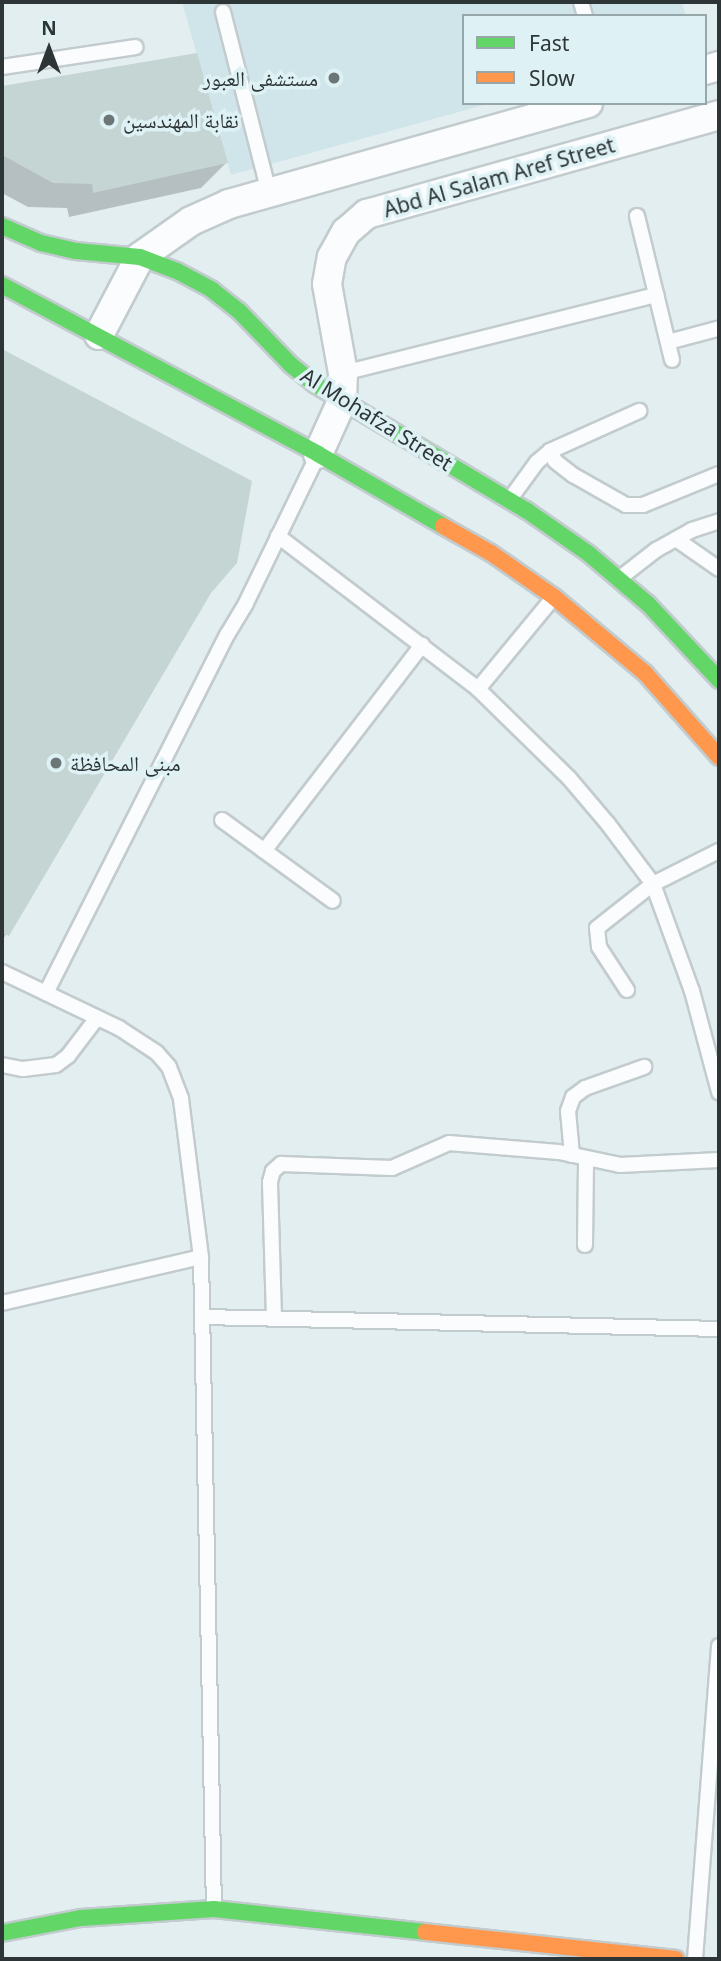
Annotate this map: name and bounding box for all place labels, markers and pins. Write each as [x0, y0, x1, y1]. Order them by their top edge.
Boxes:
place label: مستشفى العبور [203, 65, 318, 91]
marker: مستشفى العبور [324, 68, 344, 88]
place label: نقابة المهندسين [123, 107, 239, 133]
marker: نقابة المهندسين [101, 112, 117, 128]
place label: مبنى المحافظة [70, 750, 181, 776]
marker: مبنى المحافظة [48, 755, 64, 771]

